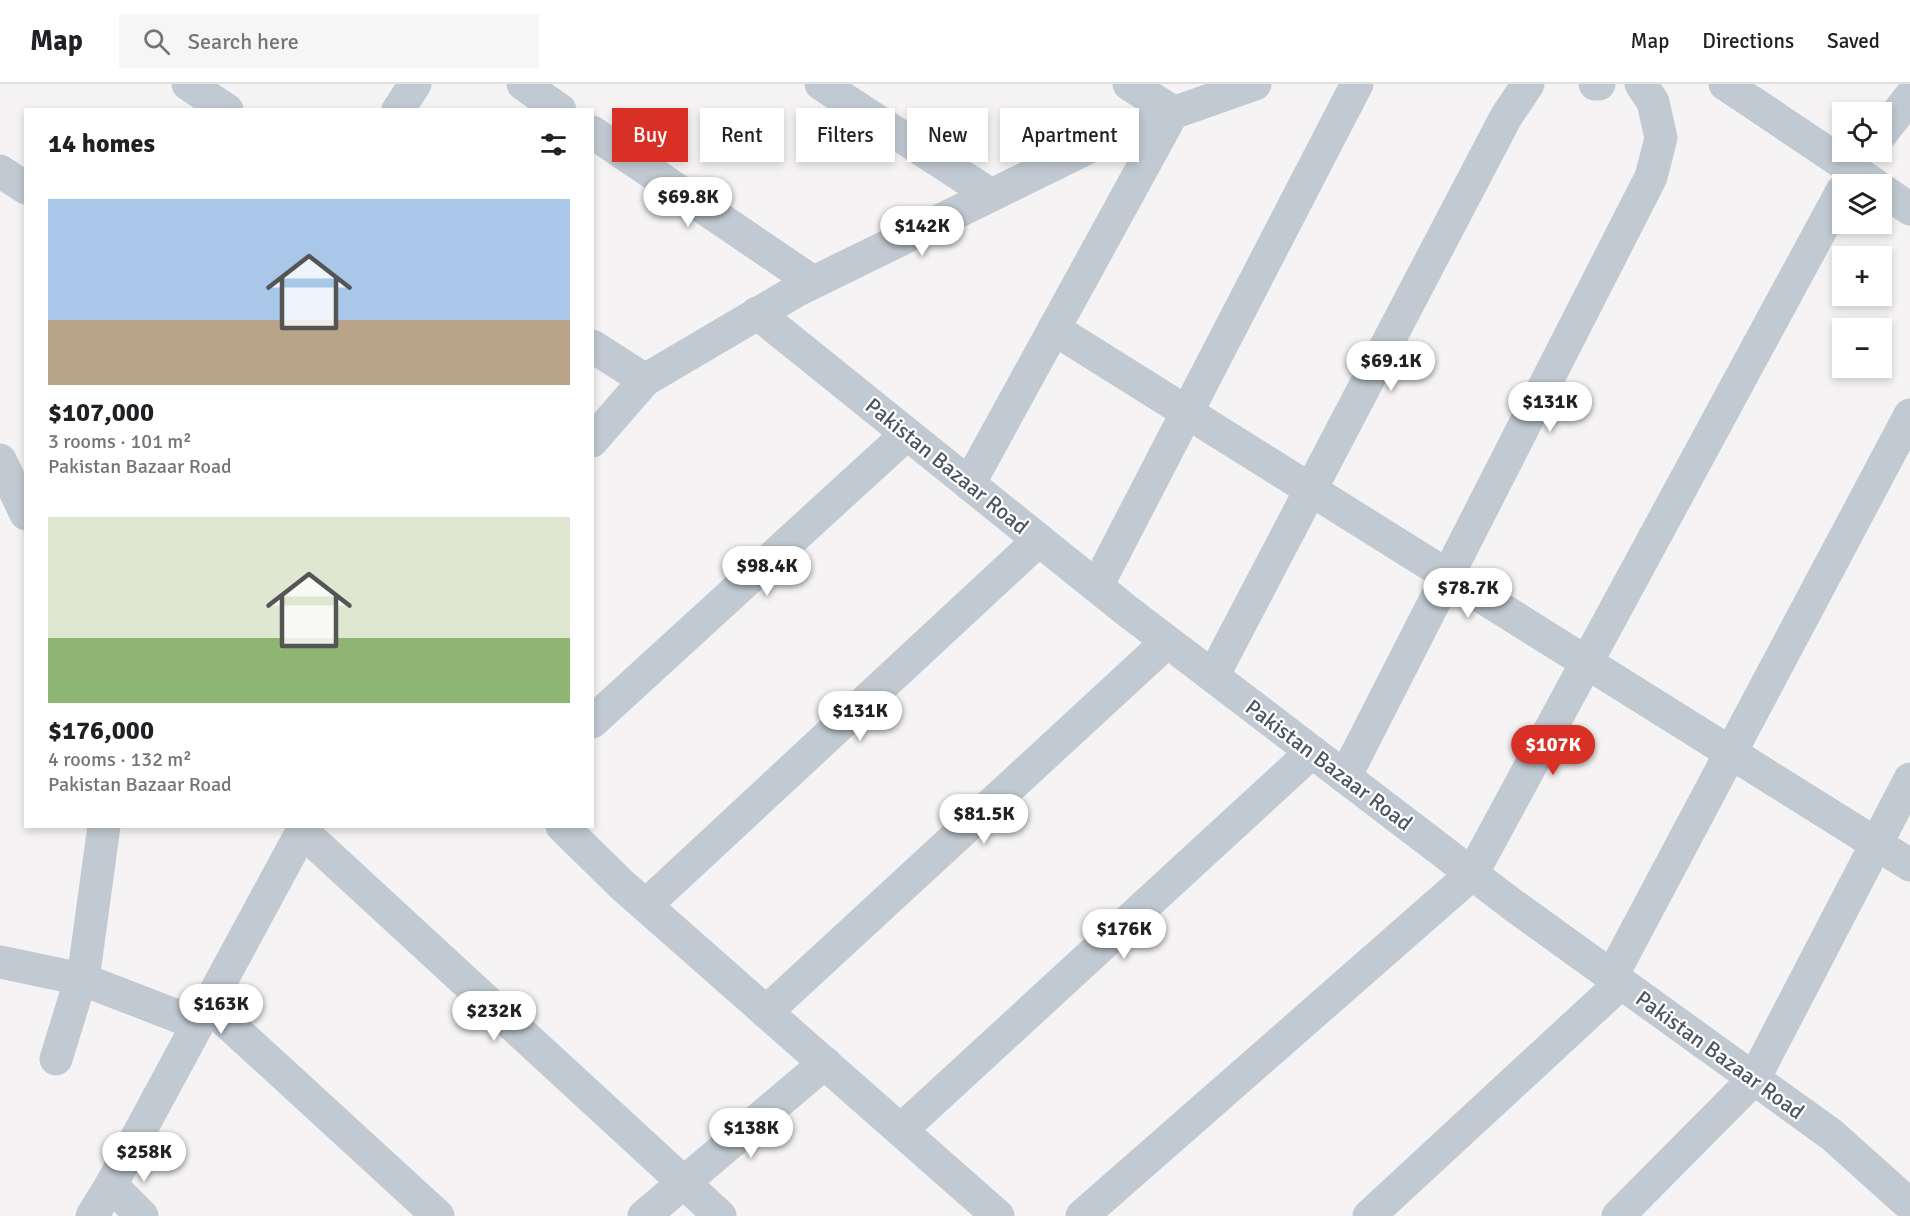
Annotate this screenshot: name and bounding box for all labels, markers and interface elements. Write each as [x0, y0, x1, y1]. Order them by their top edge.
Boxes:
search box [119, 14, 539, 68]
text: Map [30, 24, 83, 58]
icon: search [140, 25, 173, 58]
text: Search here [188, 28, 299, 55]
text: Map [1631, 28, 1669, 54]
text: Directions [1702, 28, 1794, 54]
text: Saved [1827, 28, 1880, 54]
map controls [1832, 102, 1892, 378]
button: locate [1832, 102, 1892, 162]
chip: Buy [612, 108, 688, 162]
chip: Rent [700, 108, 784, 162]
chip: Filters [796, 108, 895, 162]
chip: New [907, 108, 988, 162]
chip: Apartment [1000, 108, 1139, 162]
text: 14 homes [48, 128, 155, 160]
icon: filters [537, 128, 570, 161]
button: layers [1832, 174, 1892, 234]
pin: $69.8K [639, 177, 737, 228]
text: $69.8K [657, 184, 719, 209]
pin: $142K [880, 206, 964, 257]
text: $142K [894, 213, 950, 238]
icon: home [255, 238, 363, 346]
button: + [1832, 246, 1892, 306]
button: − [1832, 318, 1892, 378]
pin: $69.1K [1342, 341, 1440, 392]
text: $69.1K [1360, 348, 1422, 373]
pin: $131K [1508, 382, 1592, 433]
text: $131K [1522, 389, 1578, 414]
street label: Pakistan Bazaar Road [860, 392, 1034, 540]
text: $107,000 [48, 397, 154, 429]
text: 3 rooms · 101 m² [48, 429, 192, 454]
text: Pakistan Bazaar Road [48, 454, 232, 479]
pin: $98.4K [718, 546, 816, 597]
text: $98.4K [736, 553, 798, 578]
icon: home [255, 556, 363, 664]
pin: $78.7K [1419, 568, 1517, 619]
text: $78.7K [1437, 575, 1499, 600]
pin: $131K [818, 691, 902, 742]
street label: Pakistan Bazaar Road [1240, 693, 1418, 837]
text: $131K [832, 698, 888, 723]
text: $176,000 [48, 715, 154, 747]
pin: $107K [1511, 725, 1595, 776]
text: $107K [1525, 732, 1581, 757]
text: 4 rooms · 132 m² [48, 747, 192, 772]
text: Pakistan Bazaar Road [48, 772, 232, 797]
pin: $81.5K [935, 794, 1033, 845]
text: $81.5K [953, 801, 1015, 826]
pin: $176K [1082, 909, 1166, 960]
text: $176K [1096, 916, 1152, 941]
pin: $163K [179, 984, 263, 1035]
street label: Pakistan Bazaar Road [1630, 985, 1810, 1125]
text: $163K [193, 991, 249, 1016]
pin: $232K [452, 991, 536, 1042]
text: $232K [466, 998, 522, 1023]
pin: $138K [709, 1108, 793, 1159]
text: $138K [723, 1115, 779, 1140]
pin: $258K [102, 1132, 186, 1183]
text: $258K [116, 1139, 172, 1164]

